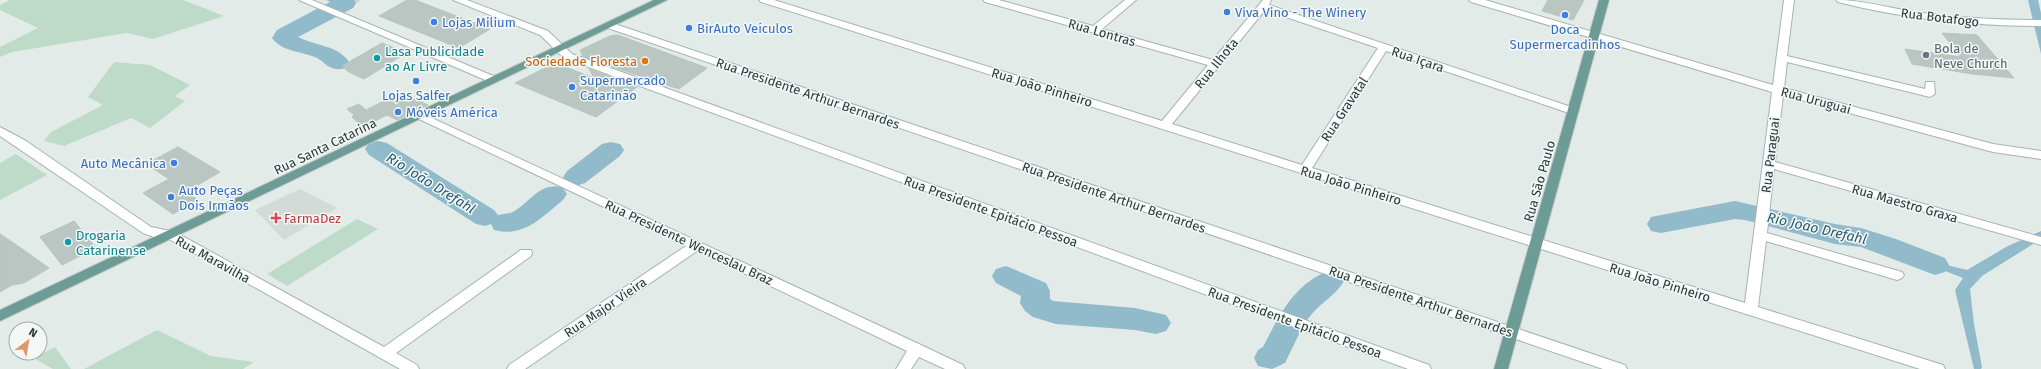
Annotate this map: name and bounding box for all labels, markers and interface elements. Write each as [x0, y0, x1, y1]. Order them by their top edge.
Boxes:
place label: Viva Vino - The Winery [1235, 5, 1367, 20]
street label: Rua Botafogo [1900, 5, 1980, 30]
marker: Viva Vino - The Winery [1222, 7, 1232, 17]
marker: Doca Supermercadinhos [1560, 10, 1570, 20]
place label: Lojas Milium [442, 15, 516, 30]
street label: Rua Lontras [1066, 16, 1137, 49]
marker: Lojas Milium [429, 17, 439, 27]
place label: BirAuto Veículos [697, 21, 793, 36]
place label: Doca Supermercadinhos [1510, 22, 1620, 52]
marker: BirAuto Veículos [684, 23, 694, 33]
street label: Rua Ilhota [1192, 35, 1241, 92]
place label: Bola de Neve Church [1934, 41, 2008, 71]
street label: Rua Içara [1390, 43, 1446, 75]
place label: Lasa Publicidade ao Ar Livre [385, 44, 484, 74]
marker: Bola de Neve Church [1921, 50, 1931, 60]
marker: Lasa Publicidade ao Ar Livre [372, 53, 382, 63]
place label: Sociedade Floresta [525, 54, 637, 69]
street label: Rua Presidente Arthur Bernardes [714, 55, 902, 132]
marker: Sociedade Floresta [640, 56, 650, 66]
street label: Rua João Pinheiro [989, 65, 1094, 110]
place label: Supermercado Catarinão [580, 73, 666, 103]
street label: Rua Gravatal [1318, 74, 1371, 144]
marker: Lojas Salfer [411, 76, 421, 86]
marker: Supermercado Catarinão [567, 82, 577, 92]
street label: Rua Uruguai [1779, 84, 1853, 117]
place label: Lojas Salfer [382, 88, 450, 103]
place label: Móveis América [406, 105, 498, 120]
marker: Móveis América [393, 107, 403, 117]
street label: Rua Santa Catarina [272, 115, 379, 178]
street label: Rua Paraguai [1758, 116, 1783, 194]
street label: Rua São Paulo [1521, 139, 1558, 224]
water label: Rio João Drefahl [383, 149, 478, 218]
place label: Auto Mecânica [81, 156, 166, 171]
marker: Auto Mecânica [169, 158, 179, 168]
street label: Rua Presidente Arthur Bernardes [1020, 159, 1208, 236]
street label: Rua João Pinheiro [1298, 163, 1403, 208]
street label: Rua Presidente Epitácio Pessoa [902, 173, 1080, 250]
street label: Rua Maestro Graxa [1850, 181, 1960, 226]
place label: Auto Peças Dois Irmãos [179, 183, 249, 213]
marker: Auto Peças Dois Irmãos [166, 192, 176, 202]
street label: Rua Presidente Wenceslau Braz [602, 197, 775, 288]
water label: Rio João Drefahl [1765, 209, 1868, 248]
place label: FarmaDez [284, 211, 341, 226]
marker: FarmaDez [271, 213, 281, 223]
place label: Drogaria Catarinense [76, 228, 146, 258]
street label: Rua Maravilha [173, 233, 253, 286]
marker: Drogaria Catarinense [63, 237, 73, 247]
street label: Rua João Pinheiro [1607, 260, 1712, 305]
street label: Rua Presidente Arthur Bernardes [1327, 263, 1515, 340]
street label: Rua Major Vieira [561, 274, 649, 340]
street label: Rua Presidente Epitácio Pessoa [1206, 284, 1384, 361]
north arrow [8, 321, 48, 361]
text: N [26, 325, 39, 340]

